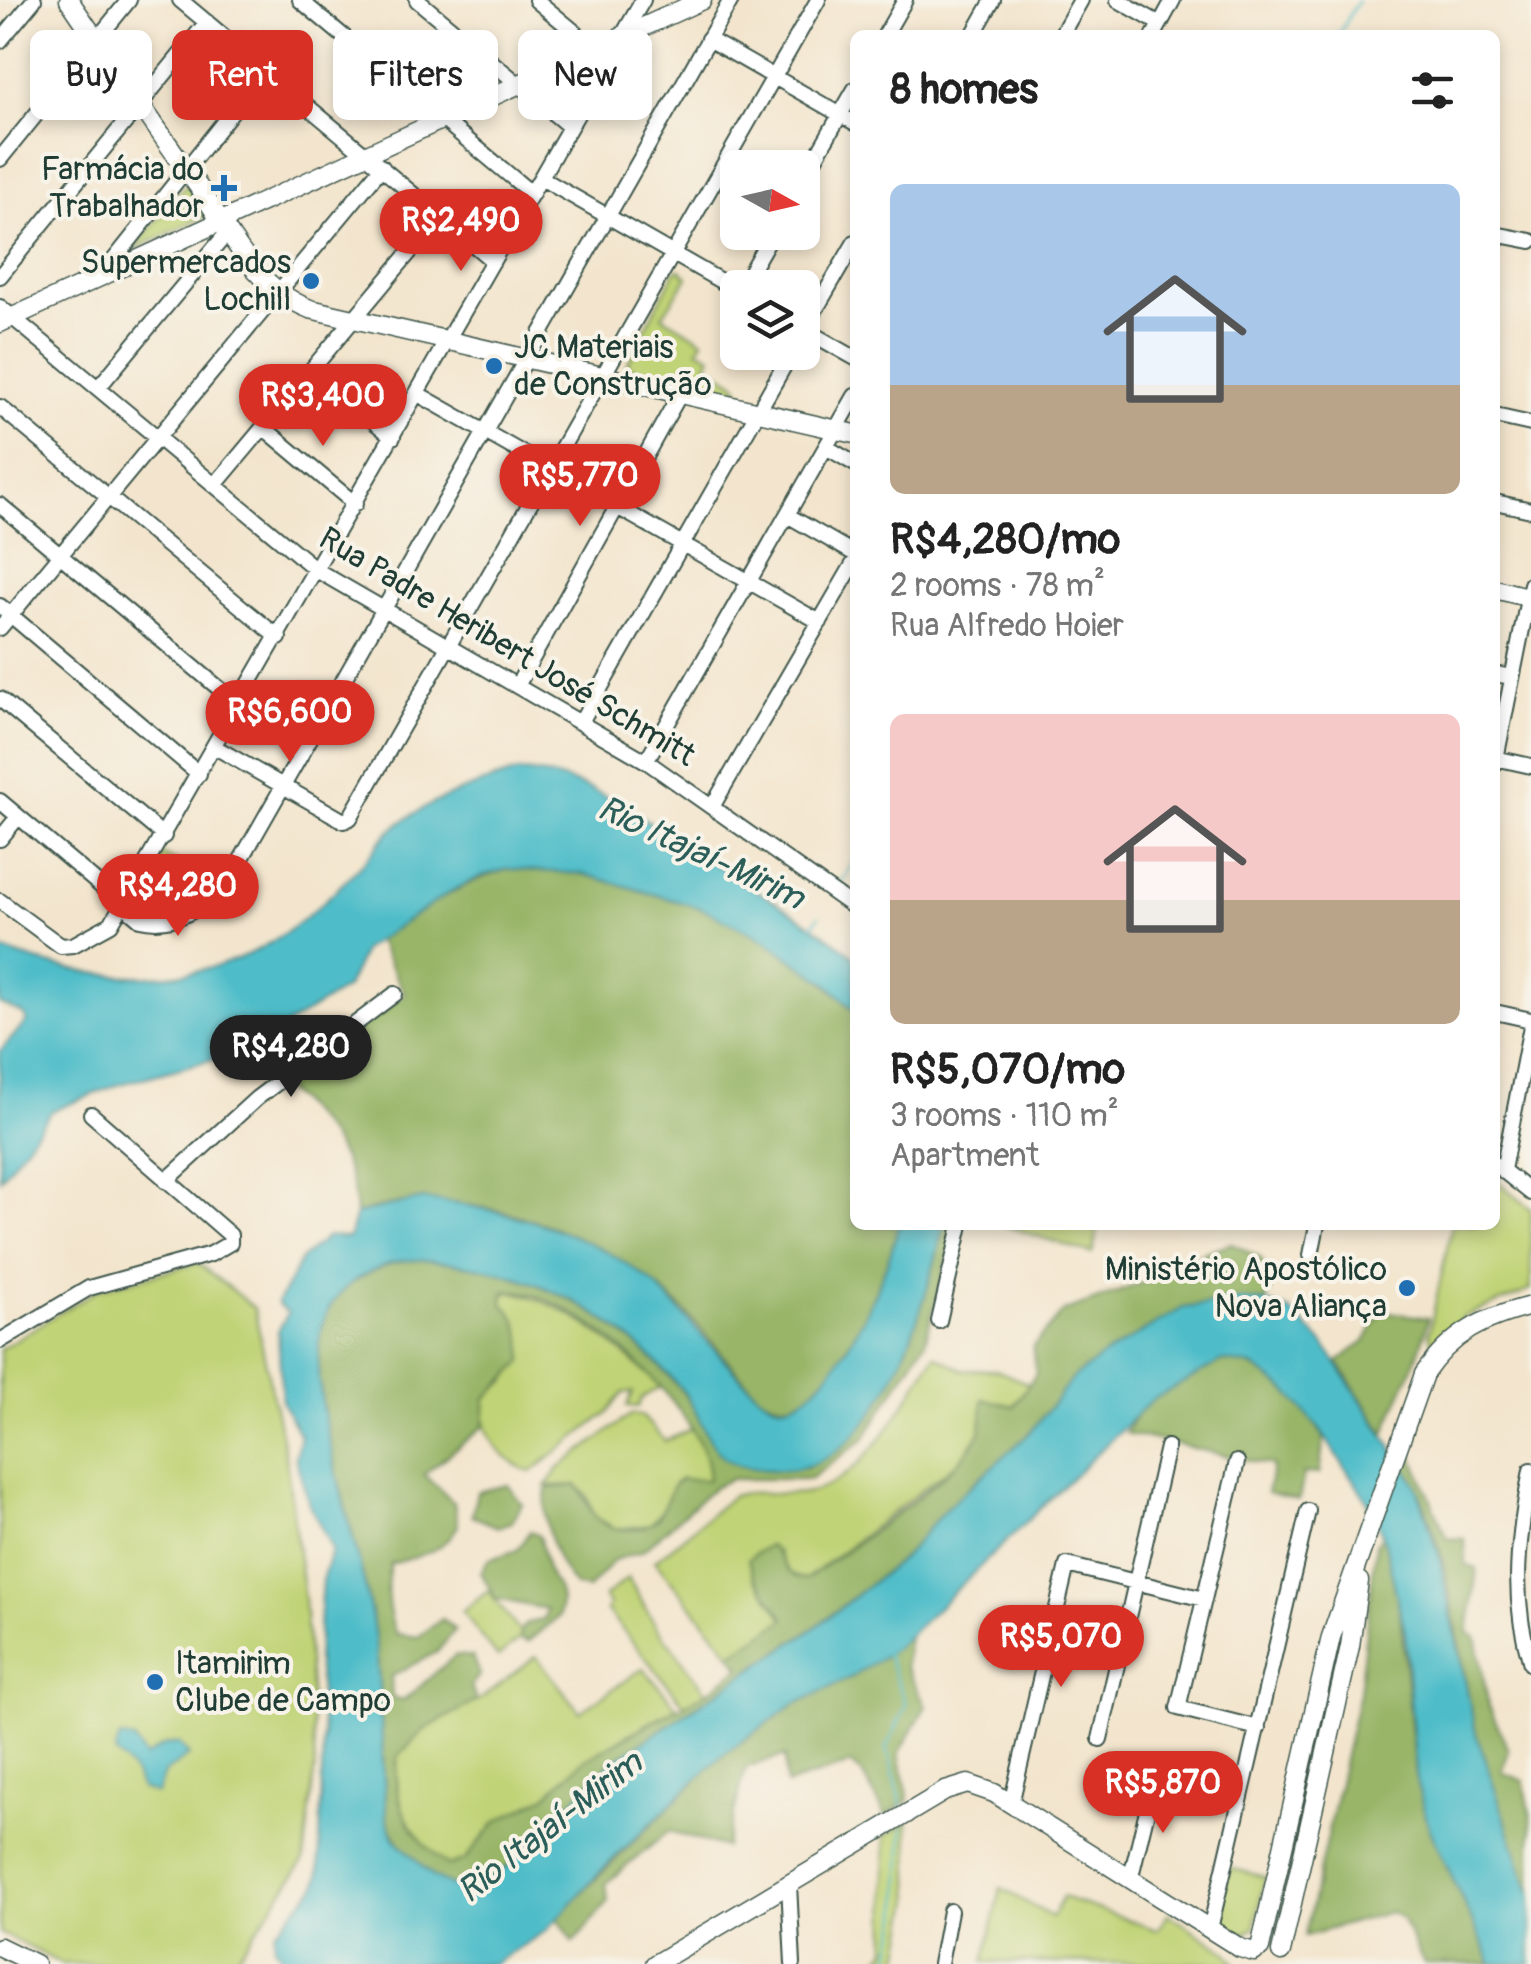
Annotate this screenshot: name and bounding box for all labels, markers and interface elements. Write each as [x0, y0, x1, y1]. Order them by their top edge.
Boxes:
chip: Buy [30, 30, 152, 120]
chip: Rent [172, 30, 313, 120]
chip: Filters [333, 30, 498, 120]
chip: New [518, 30, 652, 120]
icon: filters [1405, 63, 1460, 118]
text: 8 homes [890, 64, 1038, 116]
place label: Farmácia do Trabalhador [41, 150, 205, 227]
north arrow [720, 150, 820, 250]
map controls [720, 150, 820, 370]
marker: Farmácia do Trabalhador [213, 177, 235, 199]
pin: R$2,490 [369, 189, 553, 274]
text: R$2,490 [402, 201, 520, 241]
place label: Supermercados Lochill [81, 243, 291, 320]
icon: home [1085, 249, 1265, 429]
marker: Supermercados Lochill [300, 270, 322, 292]
button: layers [720, 270, 820, 370]
place label: JC Materiais de Construção [514, 328, 712, 405]
marker: JC Materiais de Construção [483, 355, 505, 377]
pin: R$3,400 [231, 364, 415, 449]
text: R$3,400 [261, 376, 385, 416]
pin: R$5,770 [488, 444, 672, 529]
text: R$5,770 [521, 456, 639, 496]
text: R$4,280/mo [890, 514, 1120, 566]
street label: Rua Padre Heribert José Schmitt [311, 519, 703, 775]
text: 2 rooms · 78 m² [890, 566, 1105, 606]
text: Rua Alfredo Hoier [890, 606, 1124, 646]
pin: R$6,600 [198, 680, 382, 765]
text: R$6,600 [228, 692, 352, 732]
icon: home [1085, 779, 1265, 959]
water label: Rio Itajaí-Mirim [591, 786, 813, 921]
pin: R$4,280 [86, 854, 270, 939]
text: R$4,280 [119, 866, 237, 906]
pin: R$4,280 [199, 1015, 383, 1100]
text: R$4,280 [232, 1027, 350, 1067]
text: R$5,070/mo [890, 1044, 1125, 1096]
text: 3 rooms · 110 m² [890, 1096, 1119, 1136]
text: Apartment [890, 1136, 1039, 1176]
place label: Ministério Apostólico Nova Aliança [1105, 1250, 1387, 1327]
marker: Ministério Apostólico Nova Aliança [1396, 1277, 1418, 1299]
pin: R$5,070 [969, 1605, 1153, 1690]
text: R$5,070 [1000, 1617, 1122, 1657]
place label: Itamirim Clube de Campo [175, 1644, 391, 1721]
marker: Itamirim Clube de Campo [144, 1671, 166, 1693]
water label: Rio Itajaí-Mirim [449, 1740, 653, 1913]
pin: R$5,870 [1071, 1751, 1255, 1836]
text: R$5,870 [1105, 1763, 1221, 1803]

